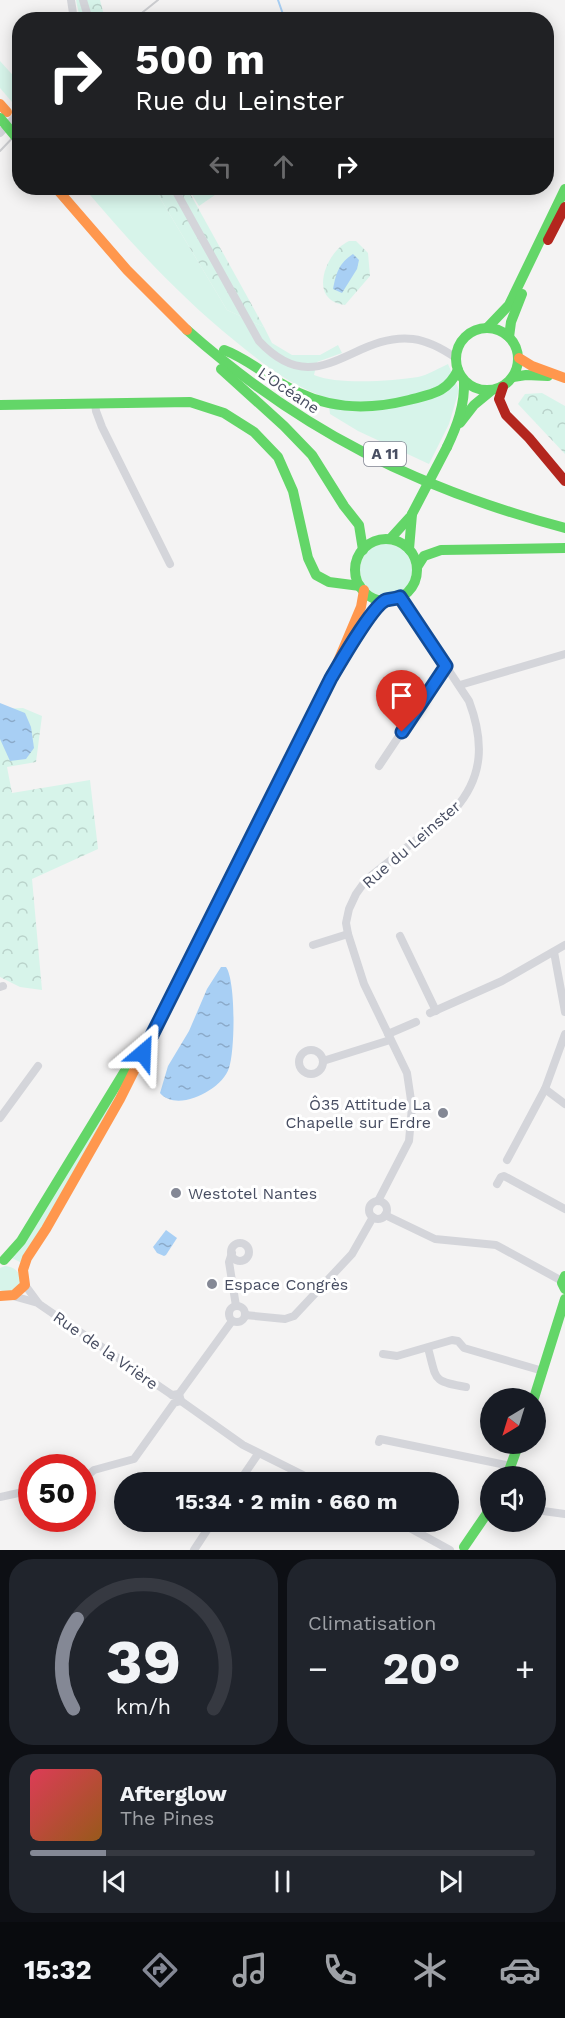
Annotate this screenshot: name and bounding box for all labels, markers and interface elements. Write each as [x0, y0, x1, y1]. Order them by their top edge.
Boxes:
text: 500 m [135, 35, 265, 84]
icon: right [36, 36, 114, 114]
text: Rue du Leinster [135, 85, 344, 117]
icon: left [204, 150, 237, 183]
icon: ahead [267, 150, 300, 183]
icon: right [330, 150, 363, 183]
street label: L’Océane [254, 363, 323, 418]
road number: A 11 [364, 442, 406, 466]
pin [376, 670, 427, 732]
icon: arrive [385, 679, 418, 712]
street label: Rue du Leinster [358, 796, 465, 892]
position arrow [111, 1021, 175, 1085]
place label: Ô35 Attitude La Chapelle sur Erdre [285, 1095, 431, 1132]
marker: Ô35 Attitude La Chapelle sur Erdre [436, 1106, 450, 1120]
place label: Westotel Nantes [188, 1184, 317, 1203]
marker: Westotel Nantes [169, 1186, 183, 1200]
place label: Espace Congrès [224, 1275, 348, 1294]
marker: Espace Congrès [205, 1277, 219, 1291]
street label: Rue de la Vrière [50, 1307, 162, 1394]
north arrow [480, 1388, 546, 1454]
map controls [480, 1388, 546, 1532]
speed limit sign: 50 [18, 1454, 96, 1532]
button: sound [480, 1466, 546, 1532]
text: 15:34 · 2 min · 660 m [176, 1489, 397, 1514]
text: Climatisation [308, 1611, 436, 1635]
text: 39 [106, 1625, 181, 1698]
text: 20° [382, 1642, 461, 1695]
text: − [308, 1649, 328, 1688]
text: + [515, 1649, 535, 1688]
text: km/h [116, 1694, 171, 1719]
text: Afterglow [120, 1781, 227, 1806]
text: The Pines [120, 1806, 214, 1830]
icon: previous [98, 1865, 131, 1898]
icon: pause [266, 1865, 299, 1898]
icon: next [434, 1865, 467, 1898]
icon: directions [139, 1949, 181, 1991]
icon: music [229, 1949, 271, 1991]
icon: phone [319, 1949, 361, 1991]
icon: climate [409, 1949, 451, 1991]
icon: car [499, 1949, 541, 1991]
text: 15:32 [24, 1954, 92, 1986]

